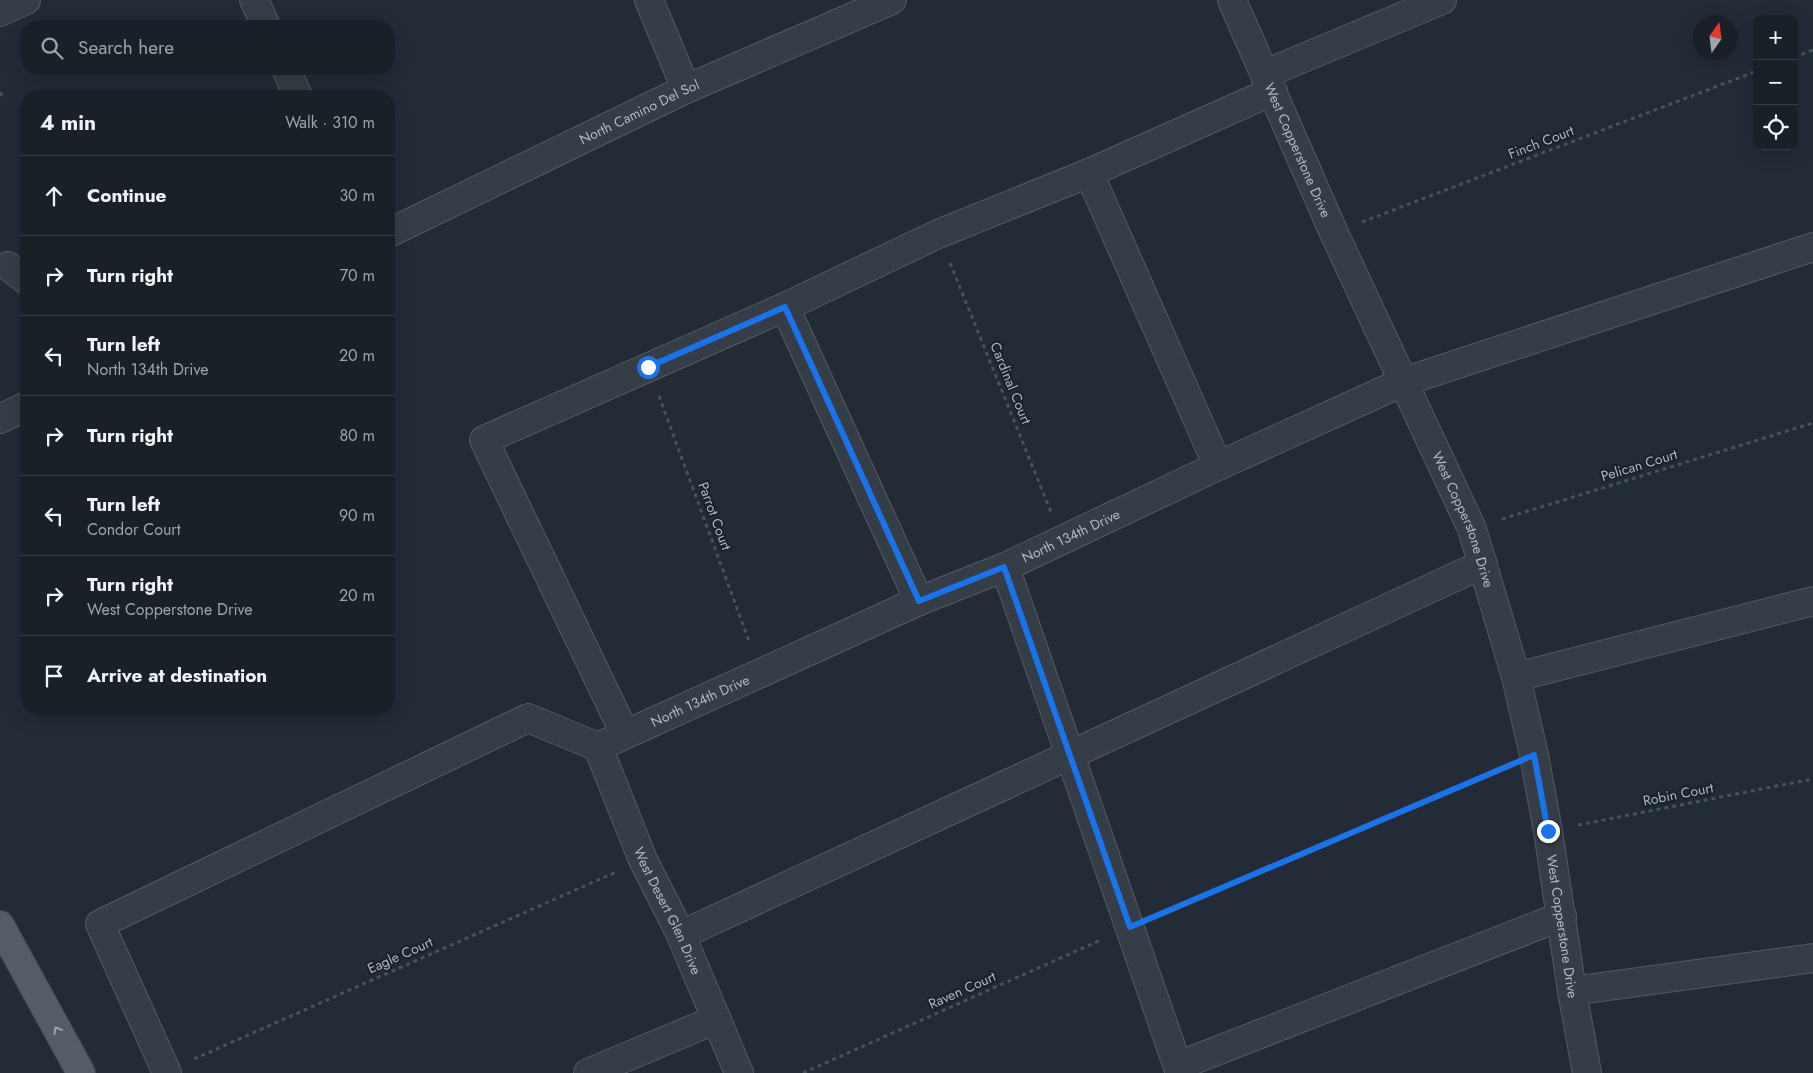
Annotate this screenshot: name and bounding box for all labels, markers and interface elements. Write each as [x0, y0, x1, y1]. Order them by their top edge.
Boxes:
north arrow [1693, 15, 1738, 60]
map controls [1753, 15, 1798, 150]
button: + [1753, 15, 1798, 60]
search box [20, 20, 395, 75]
icon: search [38, 34, 66, 62]
text: Search here [78, 34, 174, 61]
button: − [1753, 60, 1798, 105]
street label: North Camino Del Sol [576, 74, 702, 149]
street label: West Copperstone Drive [1260, 80, 1336, 221]
button: locate [1753, 105, 1798, 150]
text: 4 min [40, 108, 96, 138]
text: Walk · 310 m [285, 111, 375, 134]
street label: Finch Court [1505, 120, 1577, 164]
icon: ahead [40, 182, 68, 210]
text: Continue [87, 182, 166, 209]
text: 30 m [339, 184, 375, 207]
icon: right [40, 262, 68, 290]
text: Turn right [87, 262, 173, 289]
text: 70 m [340, 264, 375, 287]
text: Turn left [87, 331, 160, 358]
street label: Cardinal Court [985, 339, 1037, 428]
icon: left [40, 342, 68, 370]
text: 20 m [339, 344, 375, 367]
route start [637, 356, 660, 379]
text: North 134th Drive [87, 358, 209, 381]
icon: right [40, 422, 68, 450]
text: Turn right [87, 422, 173, 449]
text: 80 m [339, 424, 375, 447]
street label: Pelican Court [1598, 444, 1680, 486]
street label: West Copperstone Drive [1427, 448, 1499, 590]
street label: Parrot Court [693, 479, 737, 554]
text: Turn left [87, 491, 160, 518]
icon: left [40, 502, 68, 530]
text: 90 m [339, 504, 375, 527]
street label: North 134th Drive [1018, 504, 1123, 568]
text: Condor Court [87, 518, 181, 541]
text: Turn right [87, 571, 173, 598]
icon: right [40, 582, 68, 610]
text: 20 m [339, 584, 375, 607]
text: West Copperstone Drive [87, 598, 253, 621]
icon: arrive [40, 662, 68, 690]
text: Arrive at destination [87, 662, 267, 689]
street label: North 134th Drive [647, 669, 753, 732]
street label: Robin Court [1641, 777, 1716, 811]
route end [1537, 820, 1560, 843]
street label: West Desert Glen Drive [629, 844, 706, 978]
street label: West Copperstone Drive [1542, 853, 1583, 1000]
street label: Eagle Court [364, 931, 437, 978]
street label: Raven Court [925, 966, 1000, 1014]
one-way arrow [54, 1027, 64, 1036]

